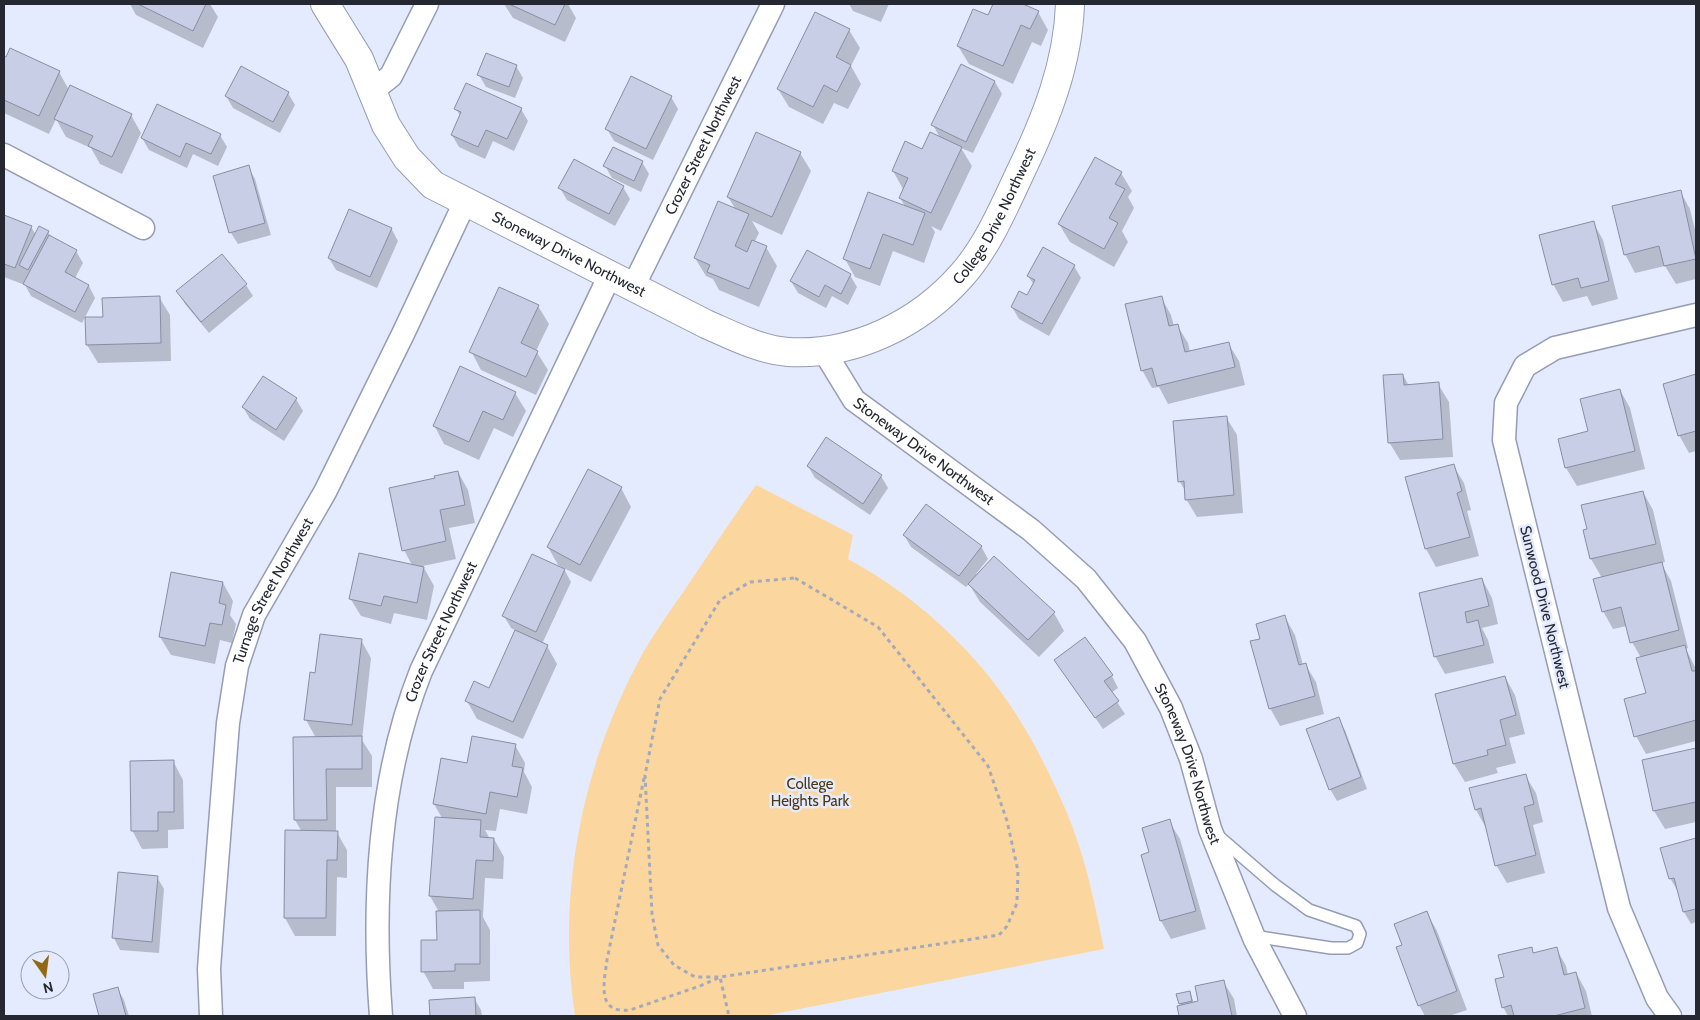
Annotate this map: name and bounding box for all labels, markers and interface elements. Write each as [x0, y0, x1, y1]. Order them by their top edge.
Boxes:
street label: Crozer Street Northwest [661, 73, 745, 218]
street label: College Drive Northwest [949, 145, 1039, 288]
street label: Stoneway Drive Northwest [489, 208, 649, 301]
street label: Stoneway Drive Northwest [850, 394, 998, 509]
street label: Turnage Street Northwest [229, 515, 317, 666]
street label: Sunwood Drive Northwest [1516, 524, 1574, 690]
street label: Crozer Street Northwest [401, 559, 481, 705]
street label: Stoneway Drive Northwest [1150, 680, 1224, 847]
park label: College Heights Park [771, 775, 849, 810]
north arrow [20, 950, 70, 1000]
text: N [41, 978, 55, 998]

